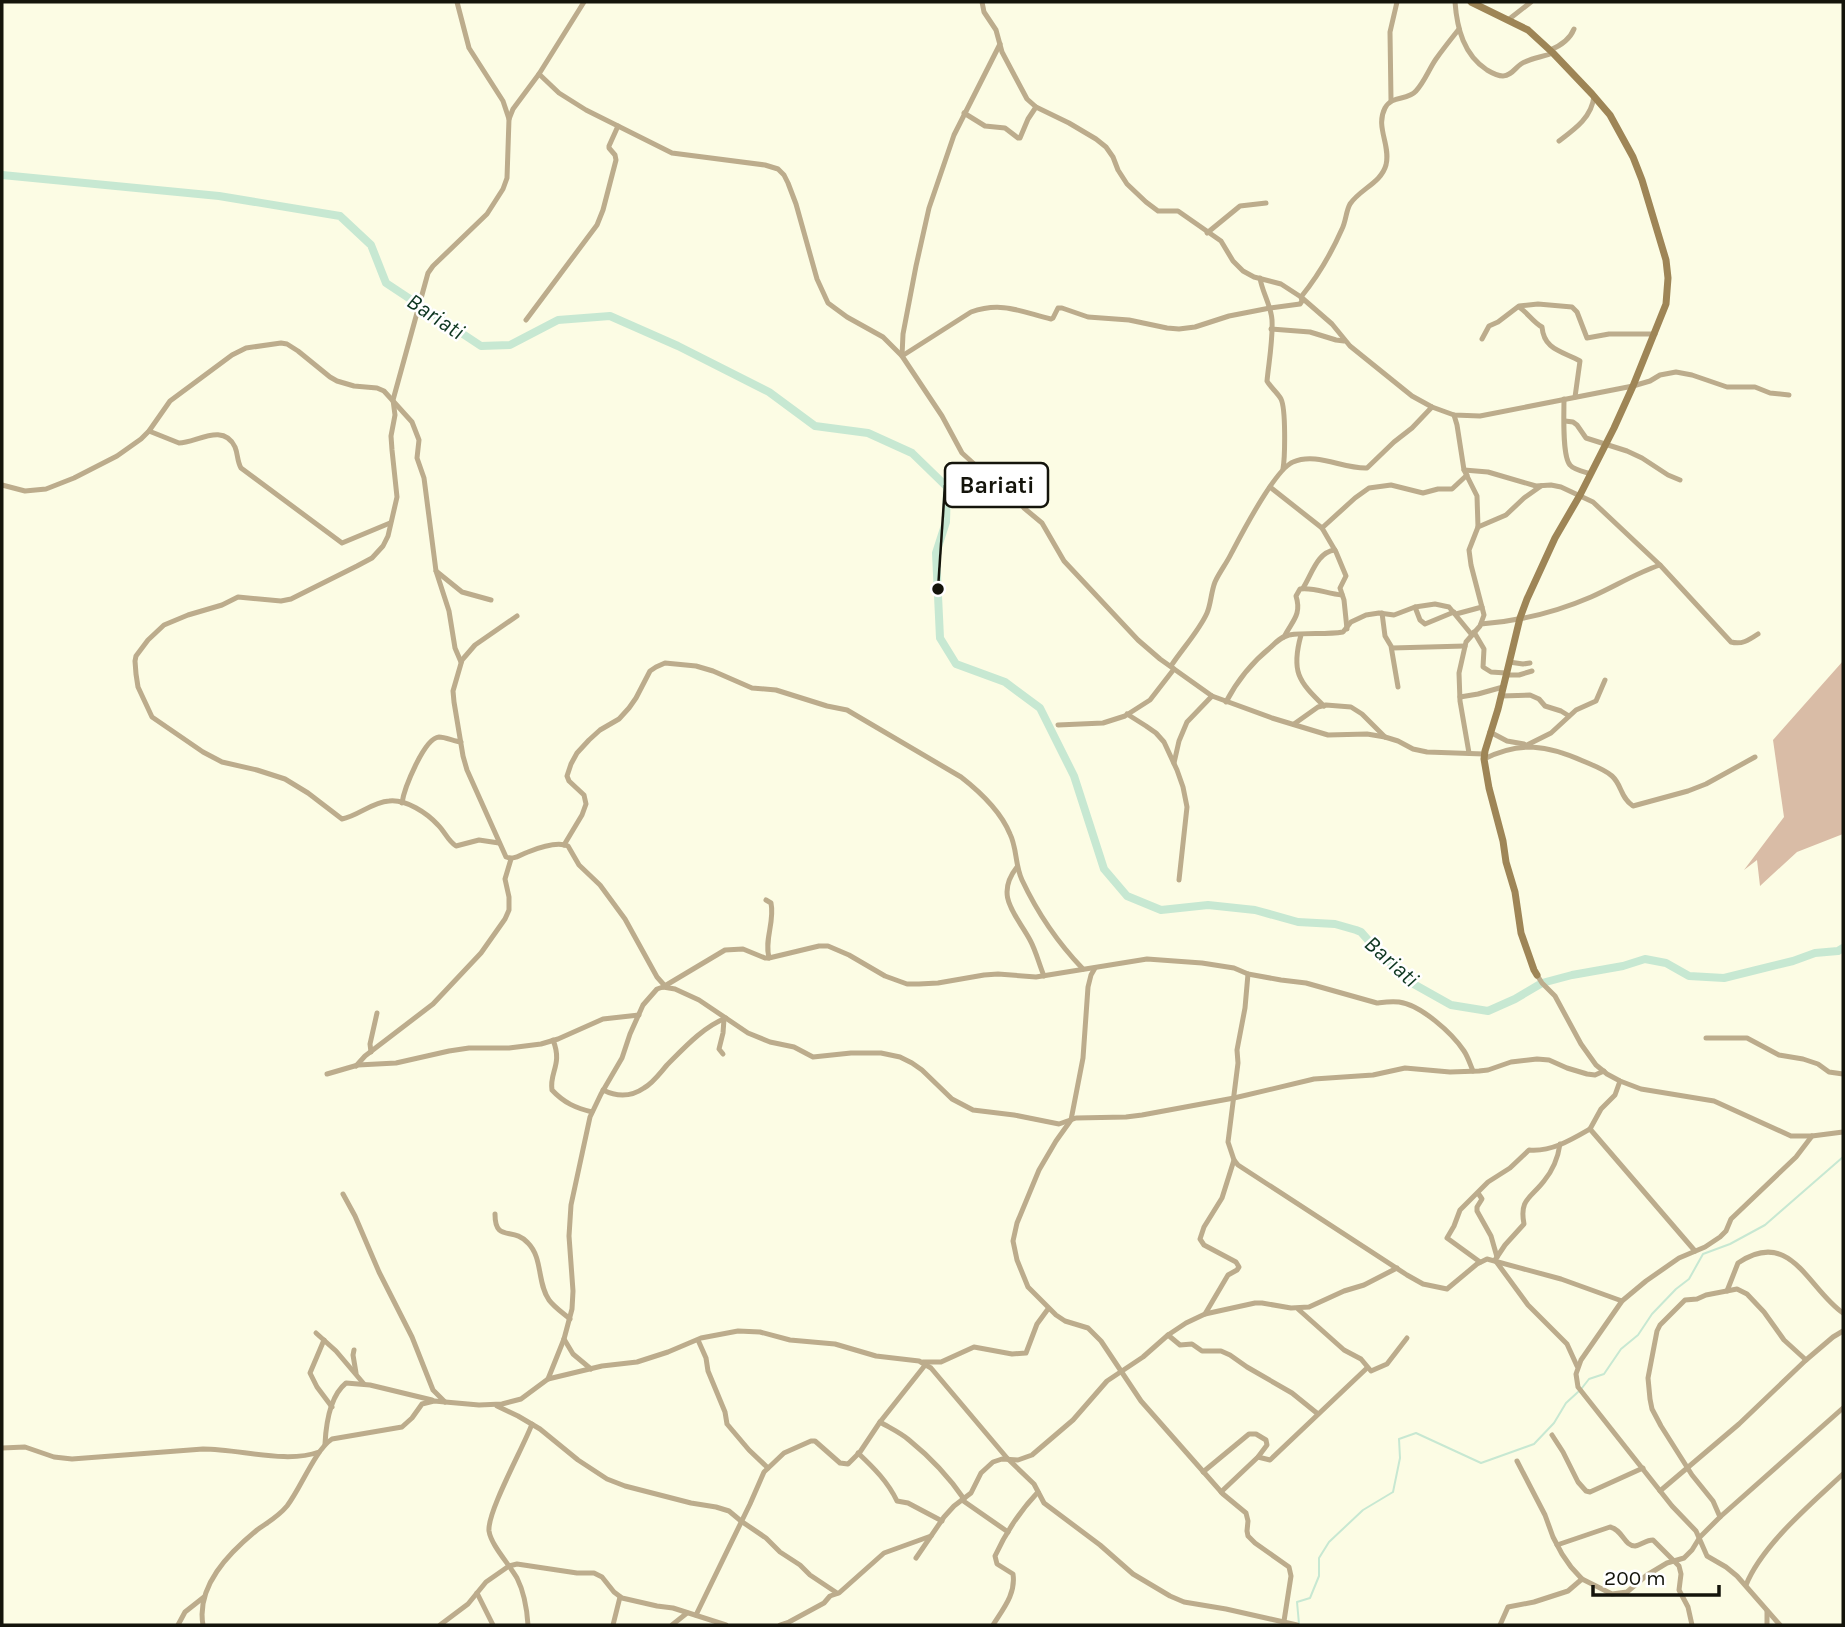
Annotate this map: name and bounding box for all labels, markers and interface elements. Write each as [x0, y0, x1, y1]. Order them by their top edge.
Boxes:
water label: Bariati [402, 287, 470, 346]
callout: Bariati [945, 463, 1048, 507]
text: Bariati [959, 472, 1035, 499]
water label: Bariati [1359, 930, 1425, 993]
scale bar [1593, 1554, 1719, 1598]
text: 200 m [1604, 1566, 1666, 1590]

